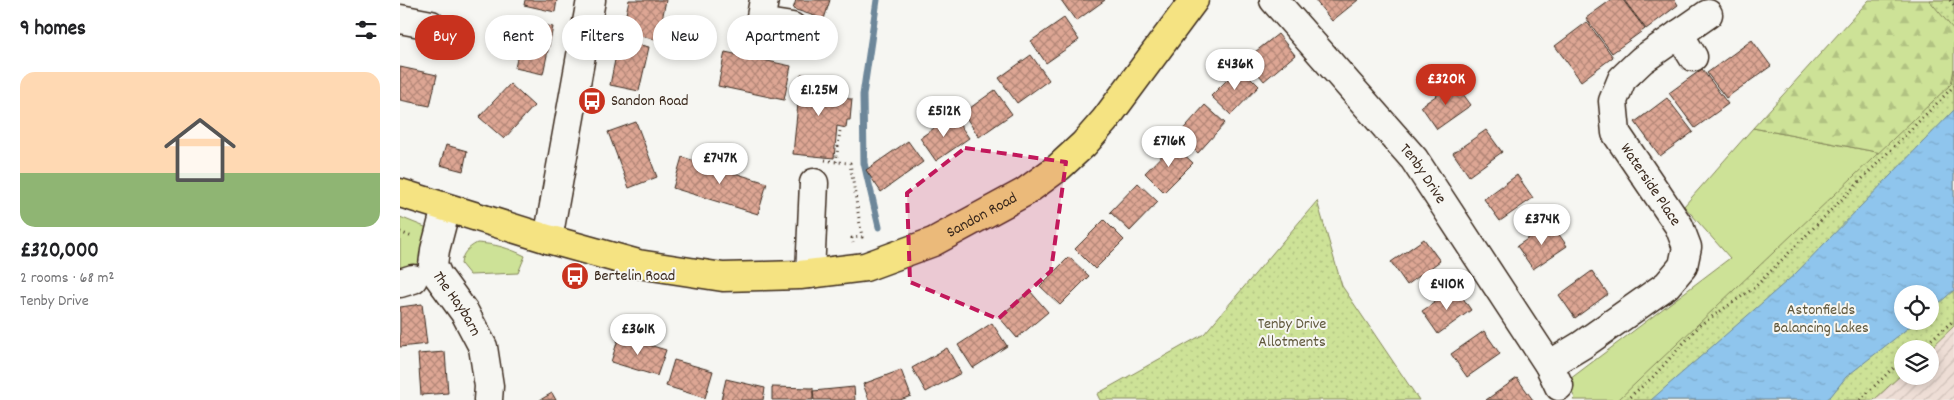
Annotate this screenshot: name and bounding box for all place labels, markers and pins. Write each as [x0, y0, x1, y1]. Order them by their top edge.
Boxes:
pin: £436K [1200, 48, 1270, 91]
pin: £320K [1411, 64, 1481, 106]
pin: £1.25M [778, 74, 860, 117]
bus stop icon: Sandon Road [577, 86, 607, 116]
place label: Sandon Road [611, 90, 689, 113]
pin: £512K [909, 96, 979, 138]
pin: £716K [1134, 126, 1204, 168]
pin: £747K [685, 142, 755, 185]
pin: £374K [1507, 204, 1577, 246]
bus stop icon: Bertelin Road [560, 261, 590, 291]
place label: Bertelin Road [594, 265, 675, 288]
pin: £410K [1412, 268, 1482, 311]
pin: £361K [603, 314, 673, 356]

